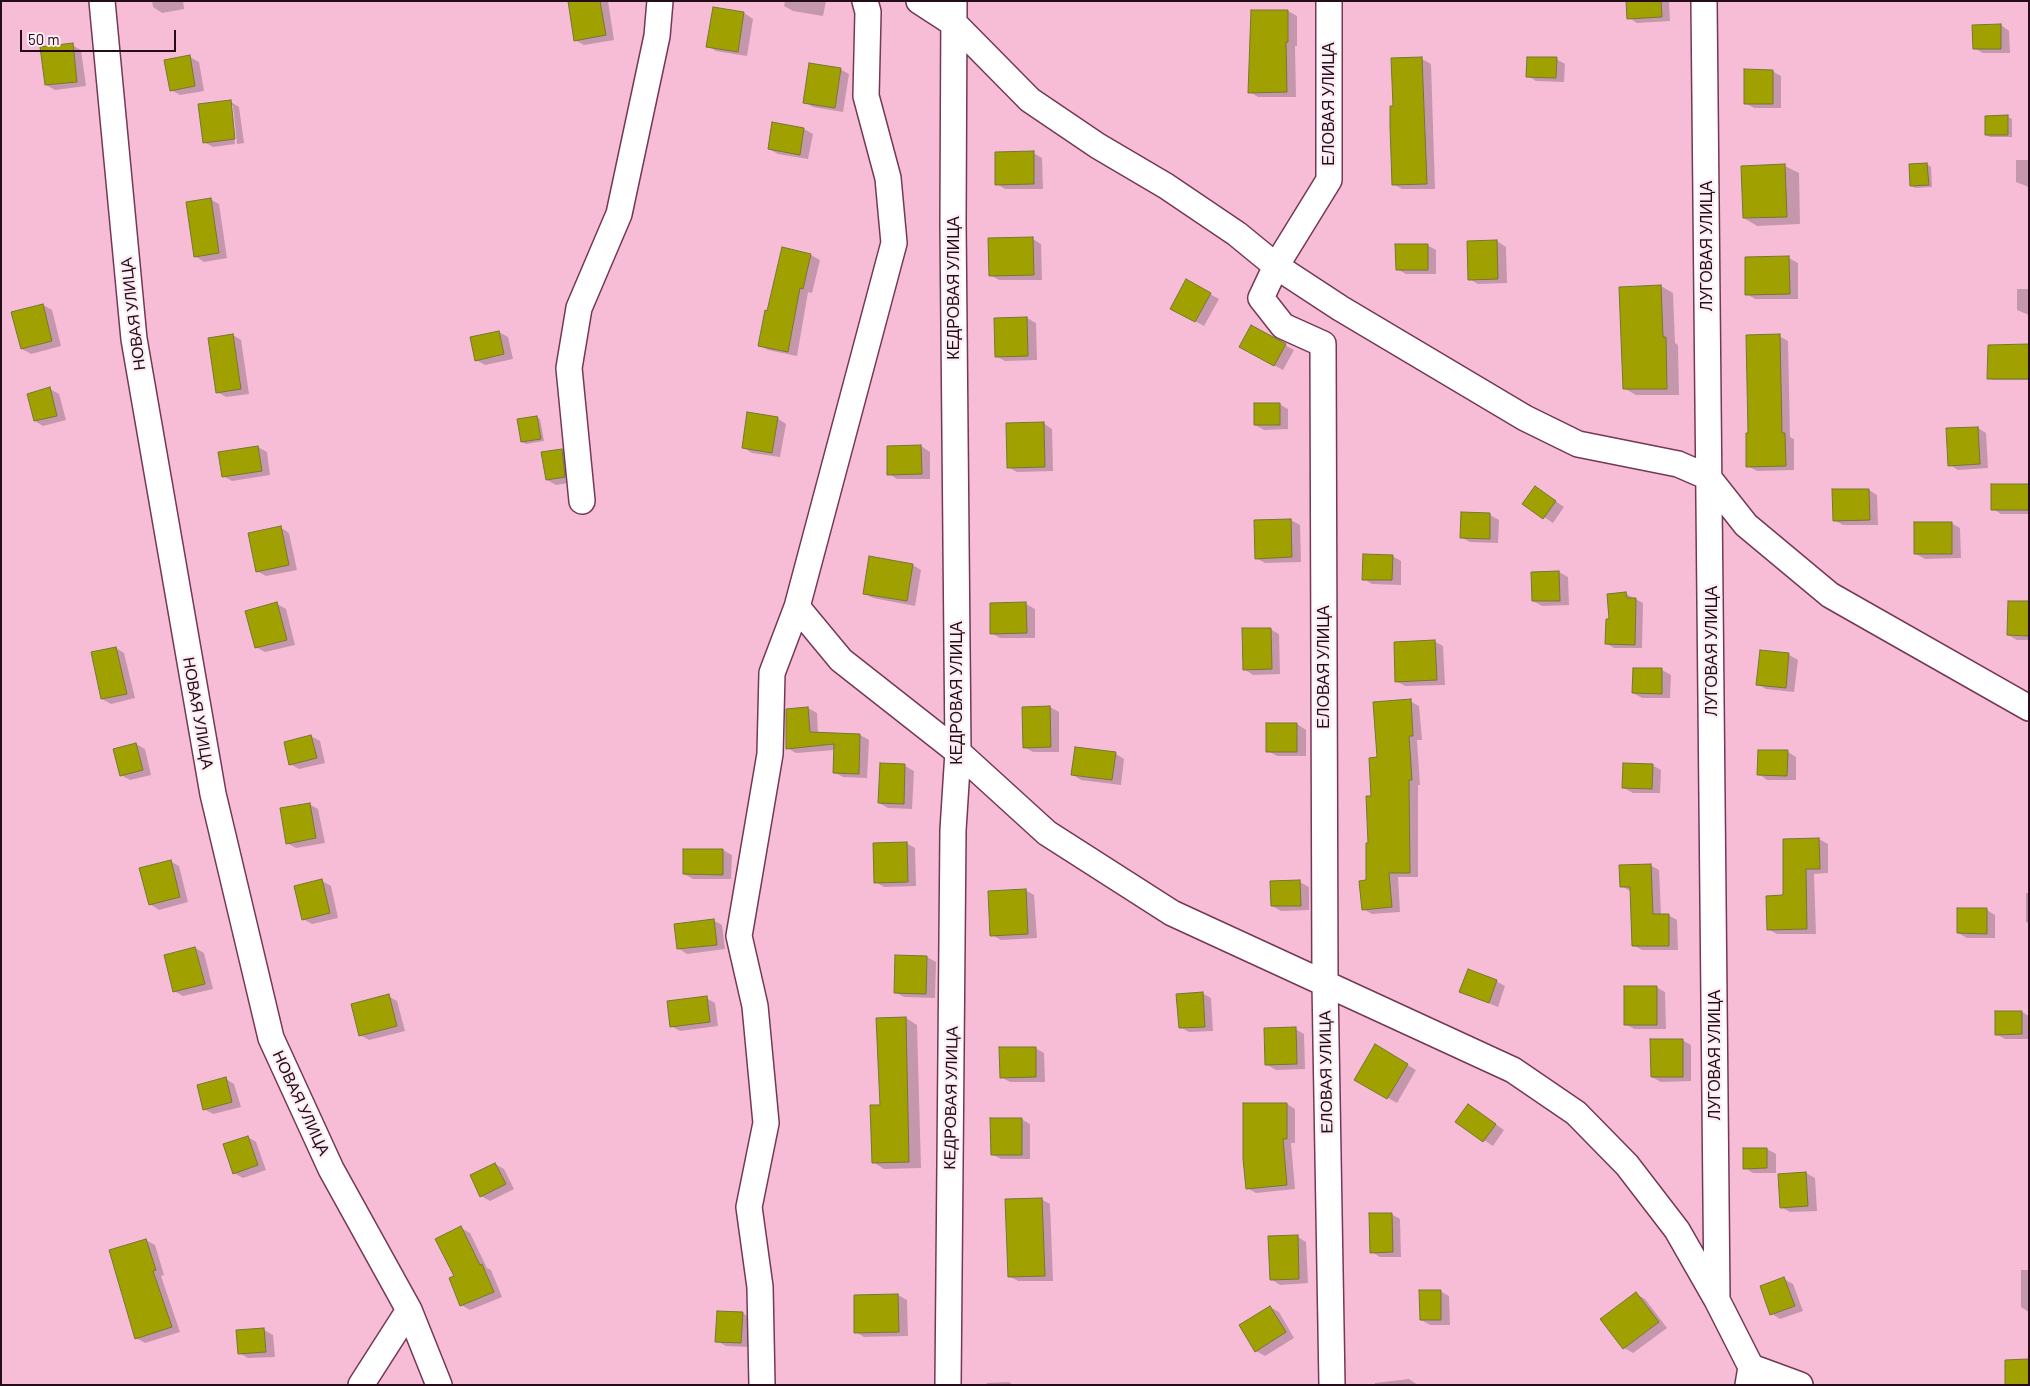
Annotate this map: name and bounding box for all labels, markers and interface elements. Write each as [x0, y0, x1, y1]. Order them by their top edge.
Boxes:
scale bar [22, 20, 179, 52]
text: 50 m [28, 30, 60, 48]
street label: ЕЛОВАЯ УЛИЦА [1319, 42, 1339, 166]
street label: ЛУГОВАЯ УЛИЦА [1697, 181, 1717, 311]
street label: КЕДРОВАЯ УЛИЦА [944, 216, 964, 360]
street label: НОВАЯ УЛИЦА [117, 256, 149, 372]
street label: ЛУГОВАЯ УЛИЦА [1702, 586, 1722, 716]
street label: ЕЛОВАЯ УЛИЦА [1314, 605, 1334, 729]
street label: КЕДРОВАЯ УЛИЦА [947, 621, 967, 765]
street label: НОВАЯ УЛИЦА [179, 655, 217, 771]
street label: ЛУГОВАЯ УЛИЦА [1705, 990, 1725, 1120]
street label: ЕЛОВАЯ УЛИЦА [1315, 1010, 1337, 1134]
street label: КЕДРОВАЯ УЛИЦА [940, 1026, 962, 1170]
street label: НОВАЯ УЛИЦА [268, 1047, 334, 1159]

